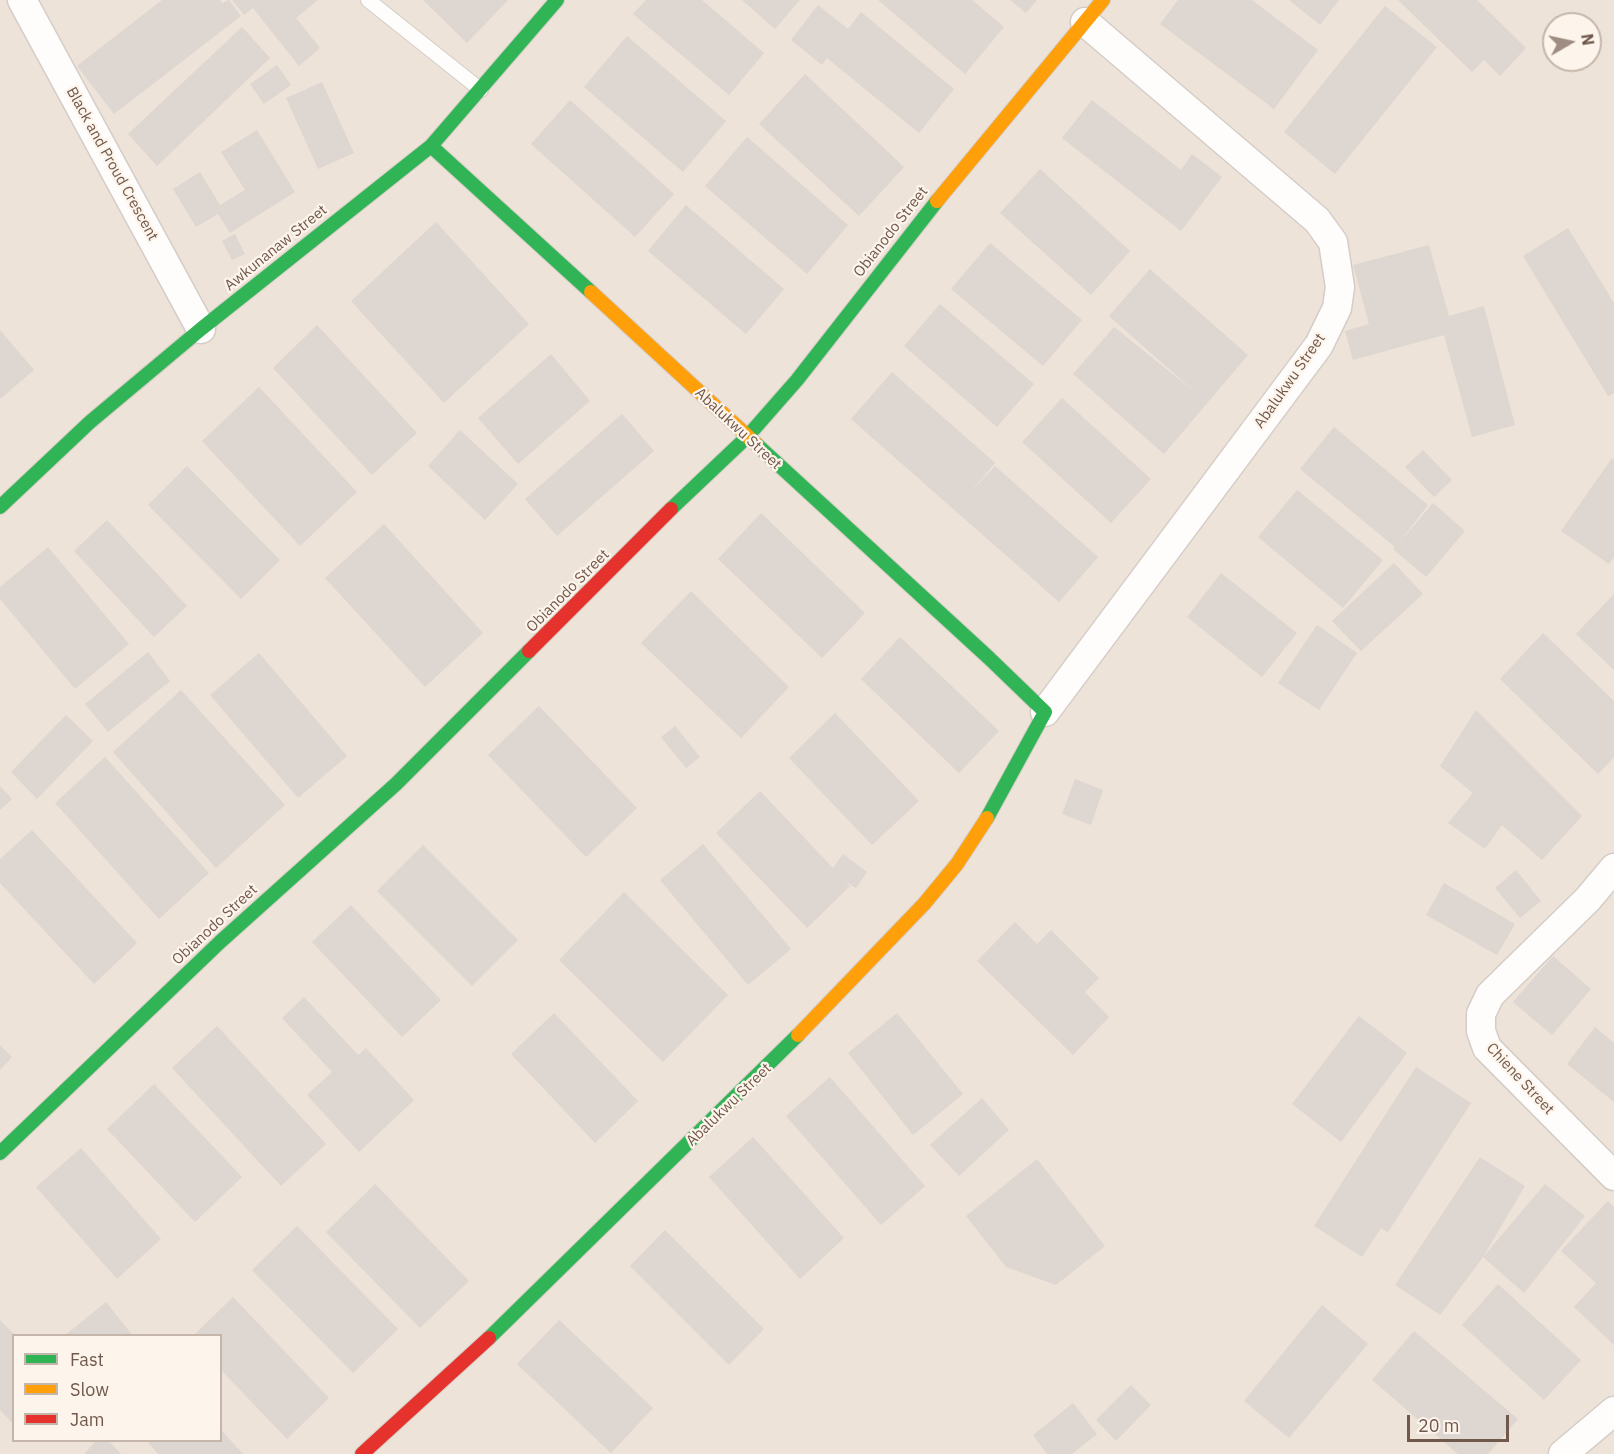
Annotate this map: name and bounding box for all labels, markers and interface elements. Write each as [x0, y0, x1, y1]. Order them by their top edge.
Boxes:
north arrow [1542, 12, 1602, 72]
text: N [1577, 32, 1599, 47]
street label: Black and Proud Crescent [62, 84, 162, 244]
street label: Obianodo Street [850, 183, 932, 281]
street label: Awkunanaw Street [221, 201, 331, 295]
street label: Abalukwu Street [1251, 330, 1329, 432]
street label: Abalukwu Street [691, 384, 785, 474]
street label: Obianodo Street [523, 546, 613, 636]
street label: Obianodo Street [169, 881, 261, 969]
street label: Chiene Street [1482, 1039, 1558, 1119]
street label: Abalukwu Street [683, 1060, 775, 1150]
legend [12, 1334, 222, 1442]
text: Fast [70, 1348, 104, 1371]
text: Slow [70, 1378, 109, 1401]
scale bar [1410, 1403, 1512, 1441]
text: Jam [70, 1408, 105, 1431]
text: 20 m [1418, 1414, 1460, 1437]

